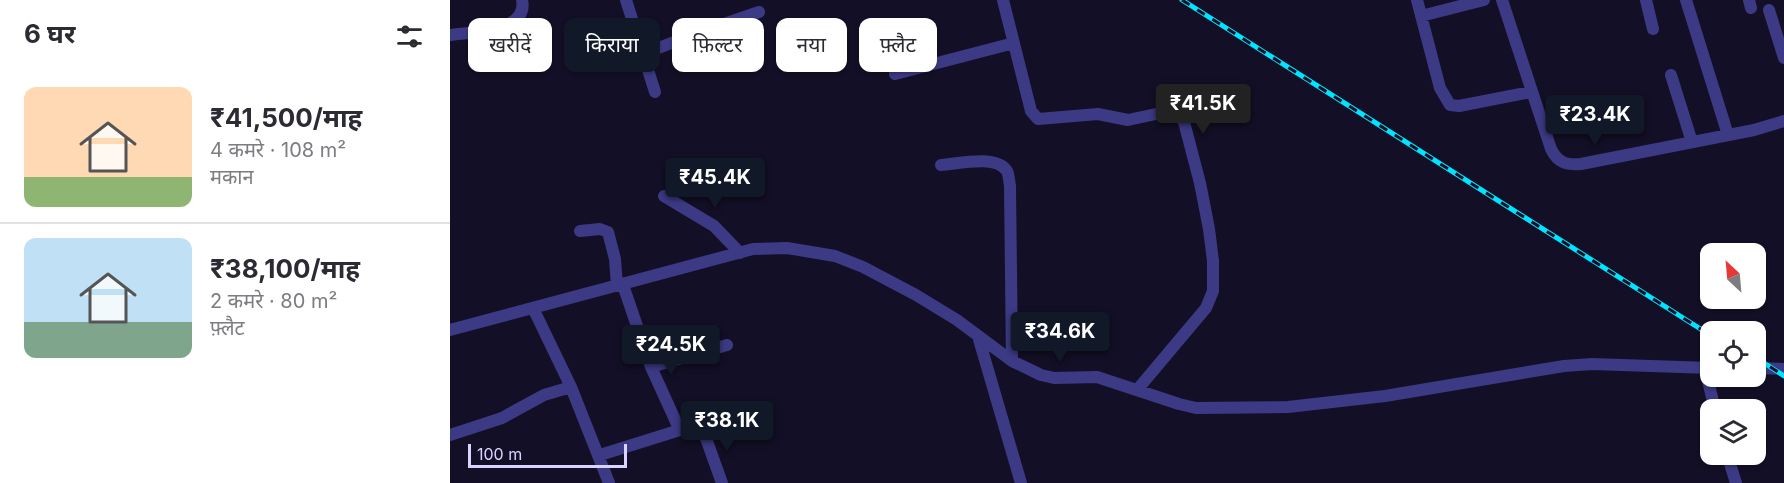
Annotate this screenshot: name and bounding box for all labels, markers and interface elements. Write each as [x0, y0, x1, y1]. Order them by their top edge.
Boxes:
text: 6 घर [24, 18, 75, 49]
chip: खरीदें [468, 18, 552, 72]
chip: किराया [564, 18, 660, 72]
chip: फ़िल्टर [672, 18, 764, 72]
chip: नया [776, 18, 847, 72]
chip: फ़्लैट [859, 18, 937, 72]
icon: filters [393, 20, 426, 53]
pin: ₹41.5K [1154, 84, 1252, 135]
text: ₹41.5K [1170, 91, 1236, 115]
pin: ₹23.4K [1546, 95, 1644, 146]
text: ₹41,500/माह [210, 102, 362, 133]
text: ₹23.4K [1559, 102, 1631, 126]
icon: home [72, 111, 144, 183]
text: 4 कमरे · 108 m² [210, 138, 346, 162]
pin: ₹45.4K [666, 158, 764, 209]
text: मकान [210, 165, 254, 189]
text: ₹45.4K [679, 165, 751, 189]
north arrow [1700, 243, 1766, 309]
map controls [1700, 243, 1766, 465]
text: ₹38,100/माह [210, 253, 360, 284]
icon: home [72, 262, 144, 334]
text: 2 कमरे · 80 m² [210, 289, 337, 313]
pin: ₹34.6K [1011, 312, 1109, 363]
text: फ़्लैट [210, 316, 245, 340]
text: ₹34.6K [1025, 319, 1095, 343]
button: locate [1700, 321, 1766, 387]
pin: ₹24.5K [622, 325, 720, 376]
text: ₹24.5K [636, 332, 706, 356]
button: layers [1700, 399, 1766, 465]
pin: ₹38.1K [678, 401, 776, 452]
text: ₹38.1K [695, 408, 759, 432]
scale bar [468, 441, 627, 468]
text: 100 m [477, 444, 522, 464]

